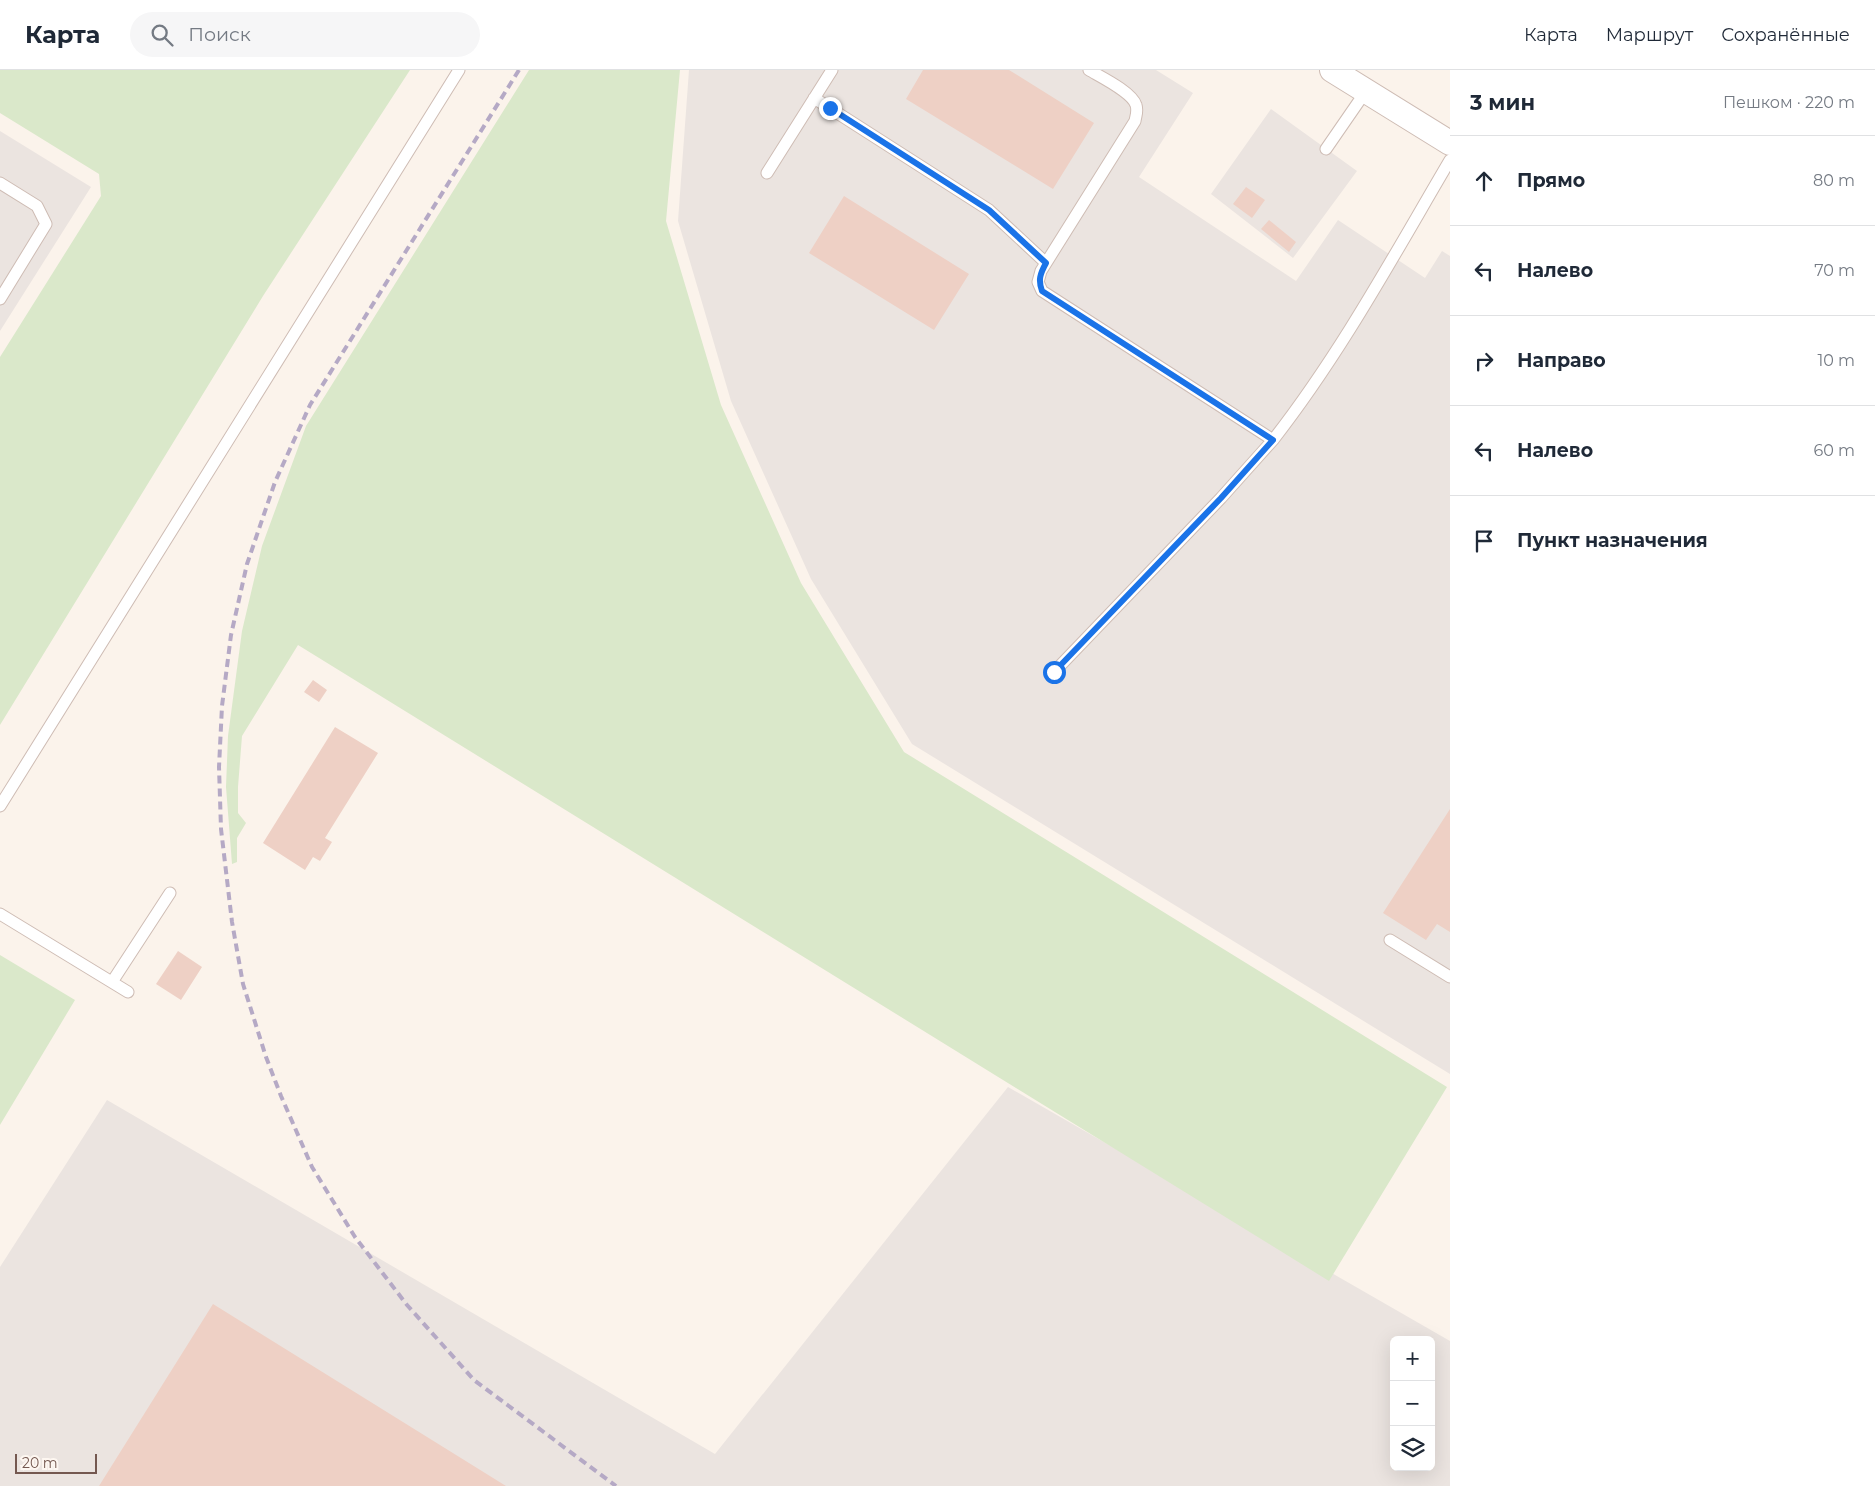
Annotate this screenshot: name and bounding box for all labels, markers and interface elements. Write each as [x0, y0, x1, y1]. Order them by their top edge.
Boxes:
search box [130, 12, 480, 57]
text: Карта [25, 20, 100, 49]
icon: search [148, 21, 176, 49]
text: Поиск [188, 23, 251, 46]
text: Карта [1524, 24, 1578, 46]
text: Маршрут [1606, 24, 1693, 46]
text: Сохранённые [1721, 24, 1850, 46]
text: 3 мин [1470, 90, 1535, 115]
text: Пешком · 220 m [1723, 93, 1855, 112]
route end [819, 97, 842, 120]
icon: ahead [1470, 167, 1498, 195]
text: Прямо [1517, 169, 1585, 192]
text: 80 m [1813, 171, 1855, 190]
icon: left [1470, 257, 1498, 285]
text: Налево [1517, 259, 1593, 282]
text: 70 m [1814, 261, 1855, 280]
icon: right [1470, 347, 1498, 375]
text: Направо [1517, 349, 1606, 372]
text: 10 m [1817, 351, 1855, 370]
icon: left [1470, 437, 1498, 465]
text: Налево [1517, 439, 1593, 462]
text: 60 m [1813, 441, 1855, 460]
icon: arrive [1470, 527, 1498, 555]
text: Пункт назначения [1517, 529, 1708, 552]
route start [1043, 661, 1066, 684]
map controls [1390, 1336, 1435, 1471]
button: + [1390, 1336, 1435, 1381]
button: − [1390, 1381, 1435, 1426]
button: layers [1390, 1426, 1435, 1471]
scale bar [15, 1451, 98, 1474]
text: 20 m [22, 1454, 58, 1472]

